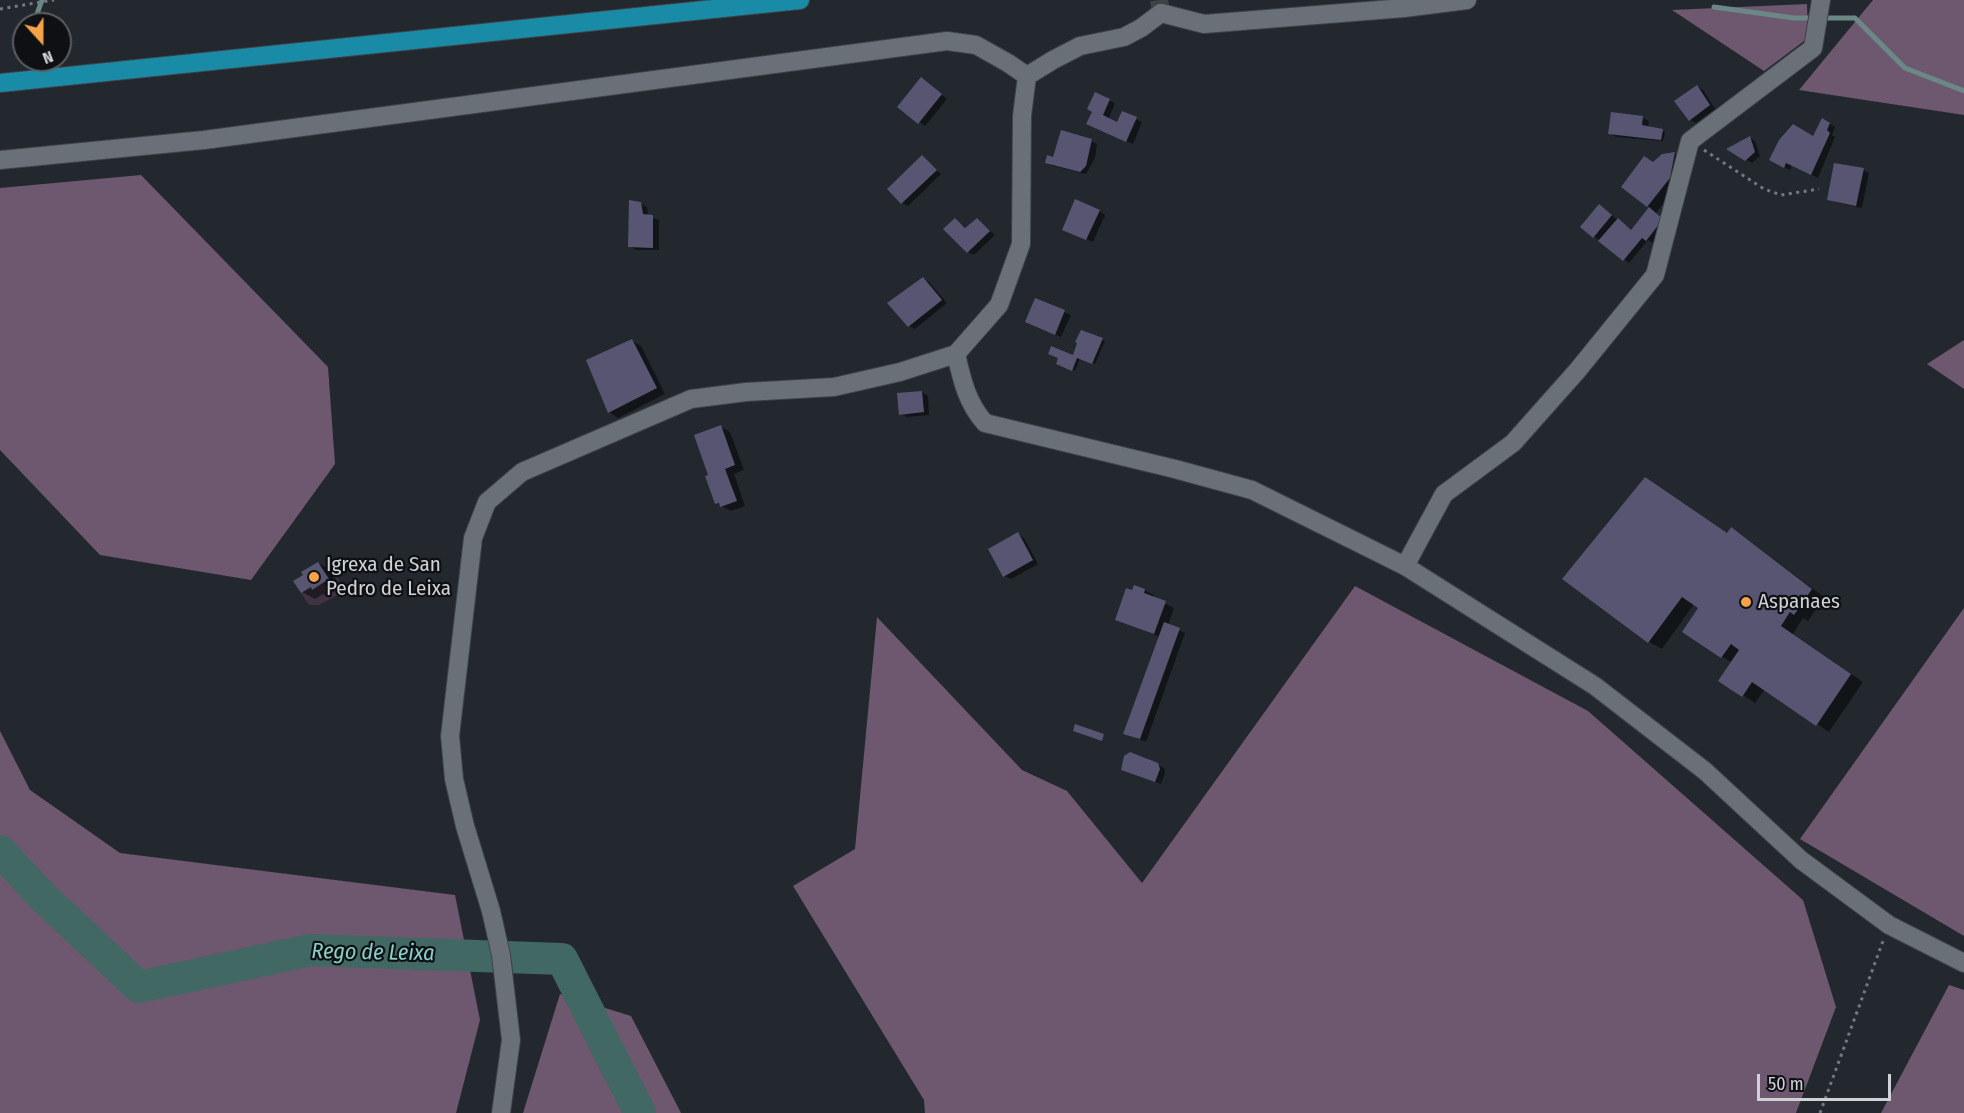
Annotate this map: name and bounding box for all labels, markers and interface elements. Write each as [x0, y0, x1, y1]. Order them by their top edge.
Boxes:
north arrow [12, 12, 72, 72]
text: N [40, 47, 56, 68]
place label: Igrexa de San Pedro de Leixa [326, 552, 451, 602]
marker: Igrexa de San Pedro de Leixa [307, 570, 321, 584]
place label: Aspanaes [1758, 589, 1840, 615]
marker: Aspanaes [1739, 595, 1753, 609]
water label: Rego de Leixa [311, 939, 435, 967]
scale bar [1760, 1062, 1894, 1100]
text: 50 m [1768, 1073, 1804, 1095]

